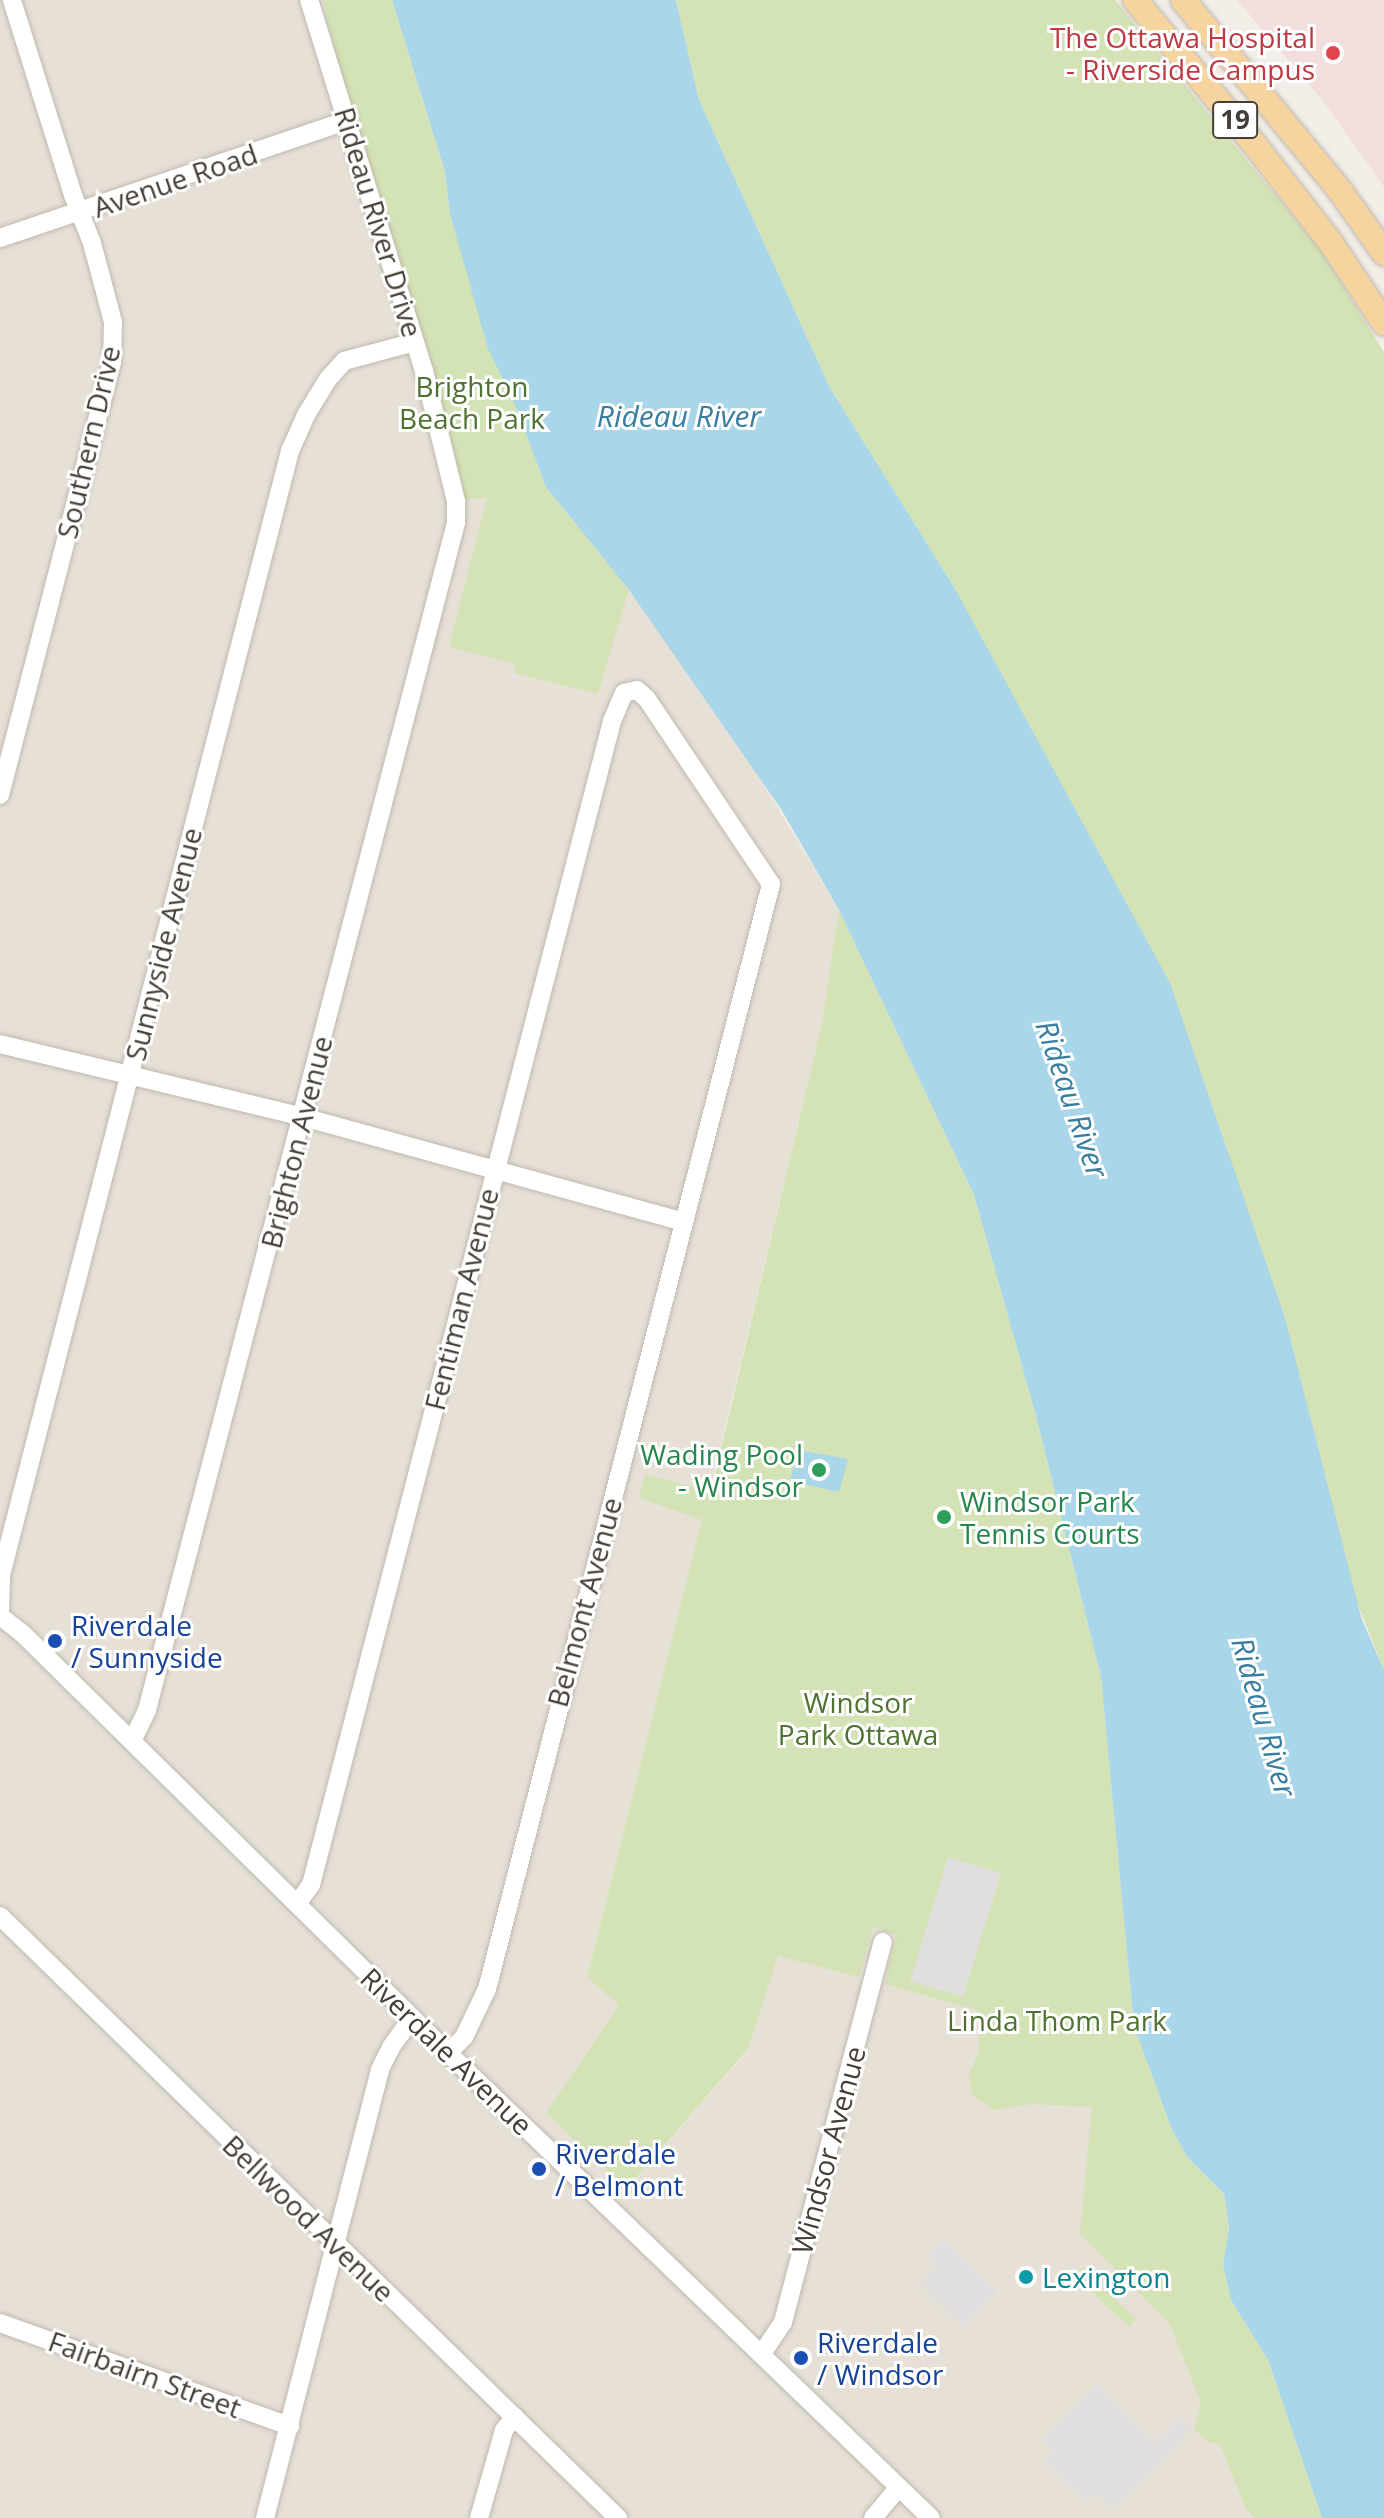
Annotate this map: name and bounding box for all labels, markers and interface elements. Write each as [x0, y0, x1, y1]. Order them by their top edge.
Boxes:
place label: The Ottawa Hospital - Riverside Campus [1050, 20, 1315, 86]
marker: The Ottawa Hospital - Riverside Campus [1322, 42, 1344, 64]
road number: 19 [1211, 98, 1259, 142]
street label: Rideau River Drive [328, 103, 430, 341]
street label: Avenue Road [88, 136, 262, 224]
street label: Southern Drive [50, 342, 126, 542]
park label: Brighton Beach Park [399, 369, 545, 435]
water label: Rideau River [597, 398, 761, 434]
street label: Sunnyside Avenue [118, 824, 208, 1064]
water label: Rideau River [1028, 1015, 1116, 1183]
street label: Brighton Avenue [253, 1032, 339, 1252]
street label: Fentiman Avenue [417, 1184, 505, 1414]
place label: Wading Pool - Windsor [640, 1437, 803, 1503]
marker: Wading Pool - Windsor [810, 1461, 828, 1479]
place label: Windsor Park Tennis Courts [960, 1484, 1140, 1550]
street label: Belmont Avenue [540, 1494, 628, 1710]
marker: Windsor Park Tennis Courts [935, 1508, 953, 1526]
place label: Riverdale / Sunnyside [71, 1608, 223, 1674]
marker: Riverdale / Sunnyside [46, 1632, 64, 1650]
water label: Rideau River [1224, 1633, 1304, 1801]
park label: Windsor Park Ottawa [778, 1685, 938, 1751]
street label: Riverdale Avenue [354, 1961, 540, 2141]
park label: Linda Thom Park [947, 2003, 1167, 2037]
street label: Windsor Avenue [784, 2042, 872, 2258]
street label: Bellwood Avenue [216, 2128, 402, 2308]
place label: Riverdale / Belmont [555, 2136, 683, 2202]
marker: Riverdale / Belmont [530, 2160, 548, 2178]
place label: Lexington [1042, 2260, 1170, 2294]
marker: Lexington [1017, 2268, 1035, 2286]
street label: Fairbairn Street [44, 2324, 246, 2424]
place label: Riverdale / Windsor [817, 2325, 943, 2391]
marker: Riverdale / Windsor [792, 2349, 810, 2367]

